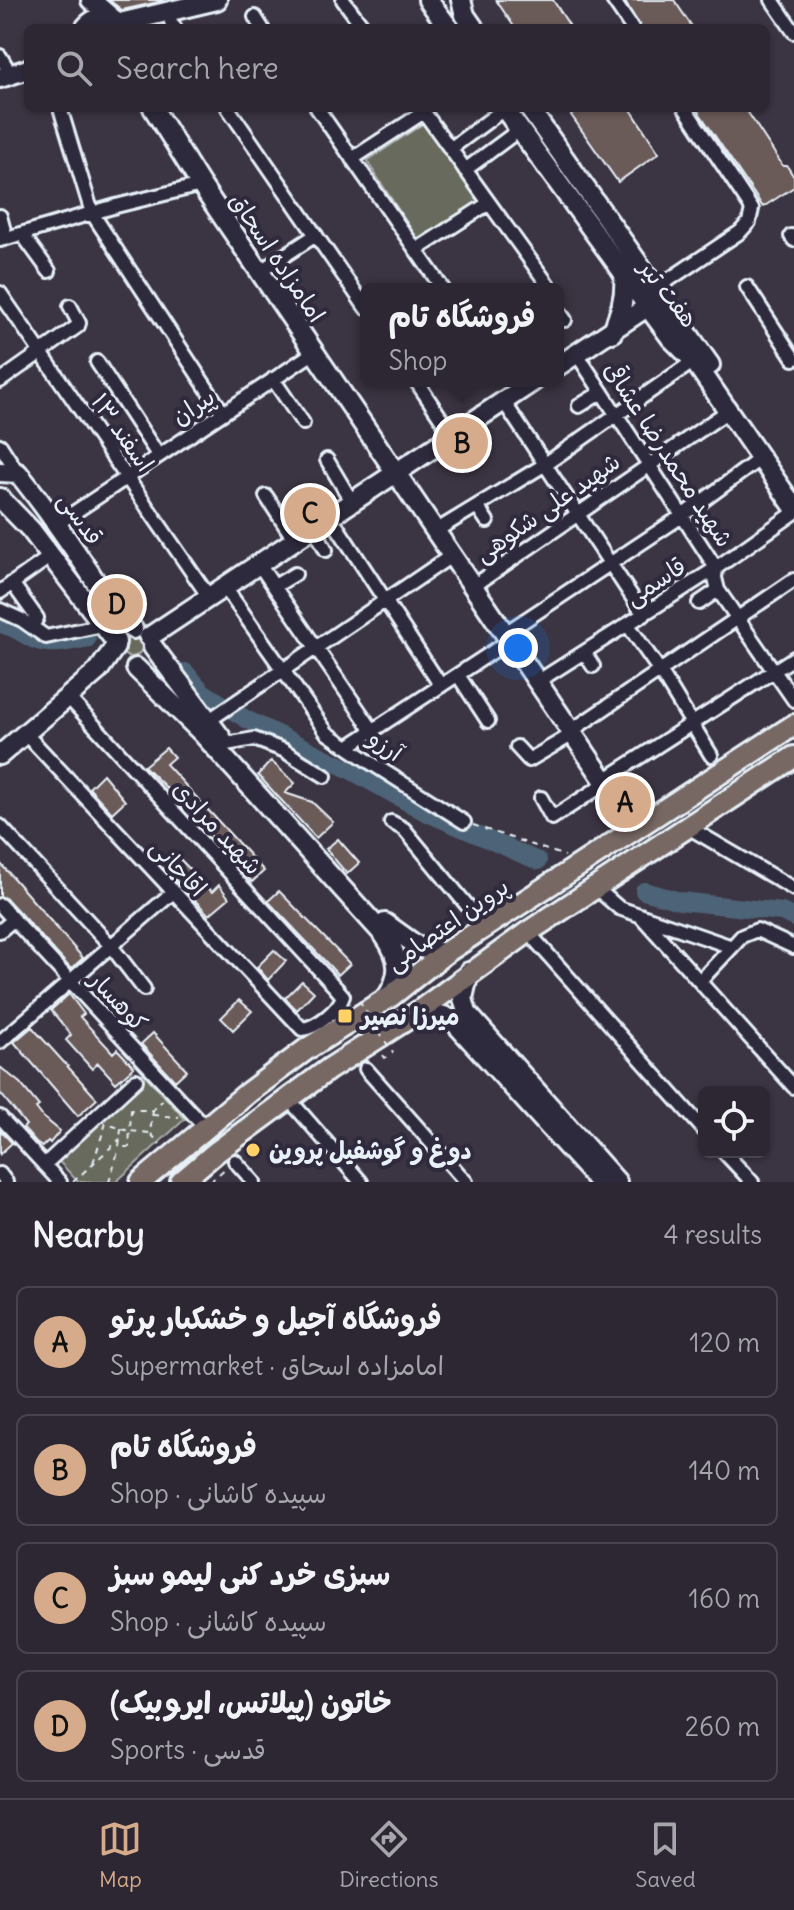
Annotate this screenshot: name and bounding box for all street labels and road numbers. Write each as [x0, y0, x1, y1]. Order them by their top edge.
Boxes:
street label: امامزاده اسحاق [224, 186, 332, 328]
street label: هفت تیر [632, 251, 705, 333]
street label: شهید محمدرضا عشاقی [598, 356, 740, 552]
street label: پیران [166, 381, 221, 432]
street label: اسفند ۱۳ [85, 387, 161, 477]
street label: شهید علی شکوهی [468, 446, 626, 569]
street label: قدسی [51, 486, 110, 551]
street label: قاسمی [619, 550, 692, 613]
street label: آرزو [361, 721, 410, 768]
street label: شهید مرادی [167, 774, 269, 880]
street label: اقاجانی [144, 832, 214, 903]
street label: پروین اعتصامی [380, 871, 515, 978]
street label: کوهسار [82, 963, 154, 1037]

